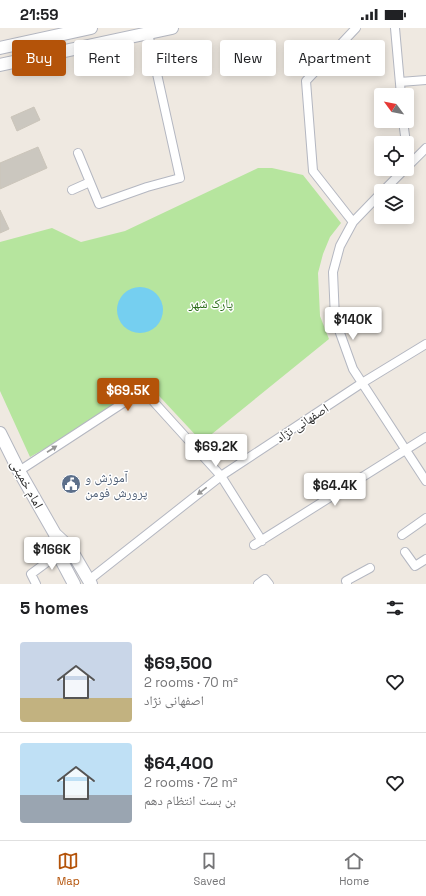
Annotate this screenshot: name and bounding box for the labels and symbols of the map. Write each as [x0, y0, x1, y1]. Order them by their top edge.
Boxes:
north arrow [374, 88, 414, 128]
park label: پارک شهر [188, 295, 233, 312]
pin: $140K [325, 307, 381, 341]
pin: $69.5K [95, 378, 161, 412]
street label: اصفهانی نژاد [272, 400, 332, 446]
pin: $69.2K [183, 434, 249, 468]
one-way arrow [47, 445, 57, 453]
street label: امام خمینی [7, 457, 47, 511]
place label: آموزش و پرورش فومن [85, 469, 148, 501]
public building icon: آموزش و پرورش فومن [60, 473, 82, 495]
pin: $64.4K [302, 473, 368, 507]
one-way arrow [197, 487, 208, 495]
pin: $166K [24, 537, 80, 571]

